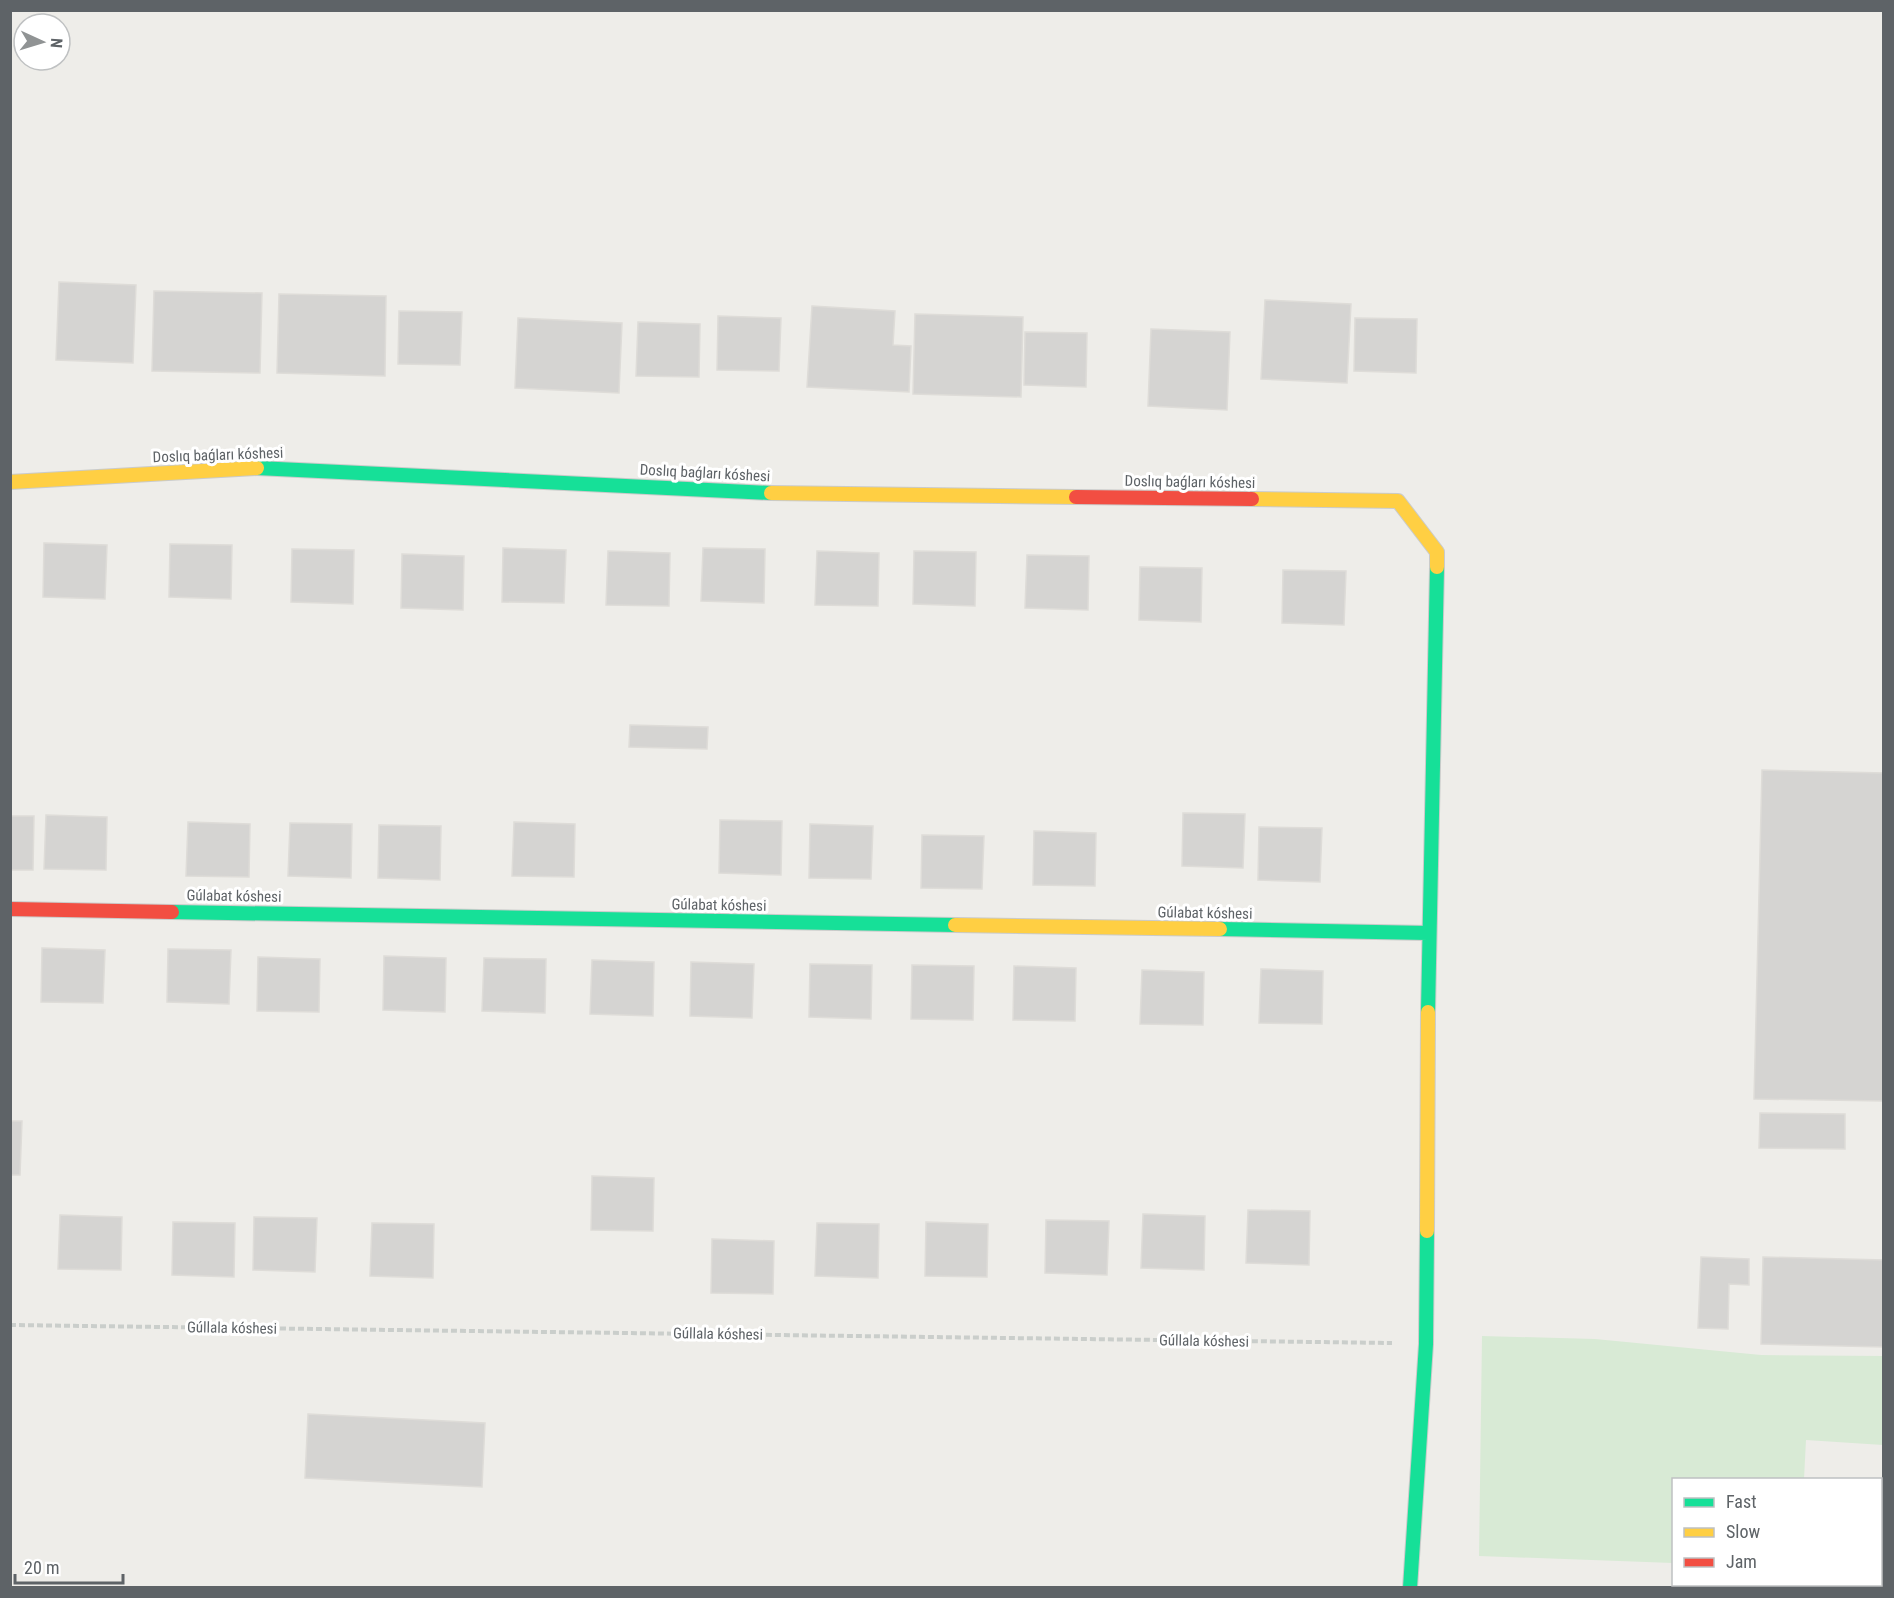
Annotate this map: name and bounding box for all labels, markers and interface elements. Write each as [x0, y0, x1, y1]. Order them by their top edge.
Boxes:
north arrow [12, 12, 72, 72]
text: N [47, 37, 66, 49]
street label: Doslıq baǵları kóshesi [152, 444, 284, 466]
street label: Doslıq baǵları kóshesi [639, 461, 771, 485]
street label: Doslıq baǵları kóshesi [1125, 472, 1255, 492]
street label: Gúlabat kóshesi [186, 886, 282, 906]
street label: Gúlabat kóshesi [671, 895, 767, 915]
street label: Gúlabat kóshesi [1157, 903, 1253, 923]
street label: Gúllala kóshesi [187, 1318, 277, 1338]
street label: Gúllala kóshesi [673, 1324, 763, 1344]
street label: Gúllala kóshesi [1159, 1331, 1249, 1351]
legend [1672, 1478, 1882, 1586]
text: Fast [1726, 1491, 1757, 1512]
text: Slow [1726, 1521, 1761, 1542]
scale bar [15, 1547, 123, 1585]
text: Jam [1726, 1551, 1757, 1572]
text: 20 m [24, 1557, 59, 1578]

